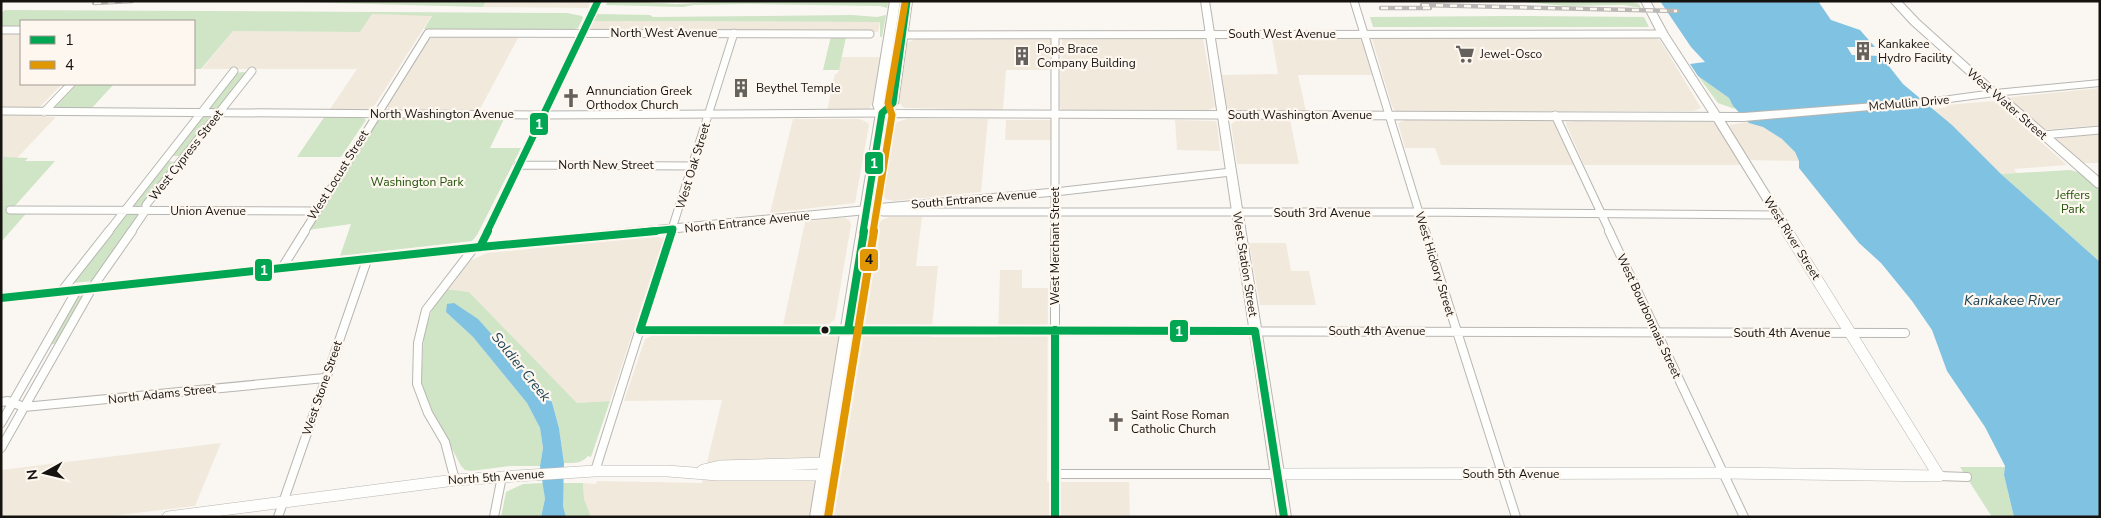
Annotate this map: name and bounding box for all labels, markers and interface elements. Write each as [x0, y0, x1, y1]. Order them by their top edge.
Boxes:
legend [20, 20, 195, 85]
street label: North West Avenue [611, 25, 718, 41]
street label: South West Avenue [1228, 26, 1336, 42]
text: 1 [65, 30, 74, 50]
place label: Kankakee Hydro Facility [1878, 36, 1953, 66]
building icon: Kankakee Hydro Facility [1852, 40, 1874, 62]
place label: Pope Brace Company Building [1037, 41, 1136, 71]
supermarket icon: Jewel-Osco [1454, 43, 1476, 65]
building icon: Pope Brace Company Building [1011, 45, 1033, 67]
place label: Jewel-Osco [1479, 46, 1543, 62]
text: 4 [65, 55, 74, 75]
street label: West Water Street [1963, 65, 2051, 144]
building icon: Beythel Temple [730, 77, 752, 99]
place label: Beythel Temple [756, 80, 841, 96]
place label: Annunciation Greek Orthodox Church [586, 83, 693, 113]
church icon: Annunciation Greek Orthodox Church [560, 87, 582, 109]
street label: McMullin Drive [1868, 91, 1950, 115]
street label: West Cypress Street [146, 106, 227, 204]
street label: North Washington Avenue [370, 106, 514, 122]
street label: South Washington Avenue [1228, 107, 1372, 123]
line badge: 1 [529, 112, 549, 136]
text: 1 [535, 115, 543, 134]
street label: West Oak Street [672, 120, 714, 211]
street label: West Locust Street [304, 126, 373, 223]
line badge: 1 [864, 151, 884, 175]
text: 1 [870, 154, 878, 173]
street label: North New Street [558, 157, 654, 173]
park label: Washington Park [371, 174, 464, 190]
street label: South Entrance Avenue [911, 186, 1037, 212]
street label: West Merchant Street [1047, 186, 1063, 305]
park label: Jeffers Park [2055, 187, 2090, 217]
street label: West River Street [1760, 193, 1824, 283]
street label: Union Avenue [170, 203, 246, 219]
street label: South 3rd Avenue [1273, 205, 1371, 221]
street label: North Entrance Avenue [684, 207, 810, 237]
street label: West Station Street [1229, 210, 1261, 318]
street label: West Hickory Street [1411, 210, 1459, 319]
line badge: 4 [859, 248, 879, 272]
text: 4 [865, 250, 874, 269]
street label: West Bourbonnais Street [1613, 251, 1685, 382]
line badge: 1 [254, 258, 273, 282]
text: 1 [260, 261, 268, 280]
water label: Kankakee River [1964, 291, 2061, 310]
line badge: 1 [1169, 319, 1189, 343]
text: 1 [1175, 322, 1183, 341]
street label: South 4th Avenue [1328, 323, 1426, 339]
unlabelled marker [820, 325, 830, 335]
street label: South 4th Avenue [1733, 325, 1831, 341]
water label: Soldier Creek [487, 328, 555, 406]
street label: West Stone Street [298, 338, 346, 437]
street label: North Adams Street [107, 380, 217, 408]
place label: Saint Rose Roman Catholic Church [1131, 407, 1229, 437]
church icon: Saint Rose Roman Catholic Church [1105, 411, 1127, 433]
north arrow [20, 448, 70, 498]
street label: North 5th Avenue [447, 466, 545, 488]
street label: South 5th Avenue [1462, 466, 1560, 482]
text: N [22, 468, 43, 481]

